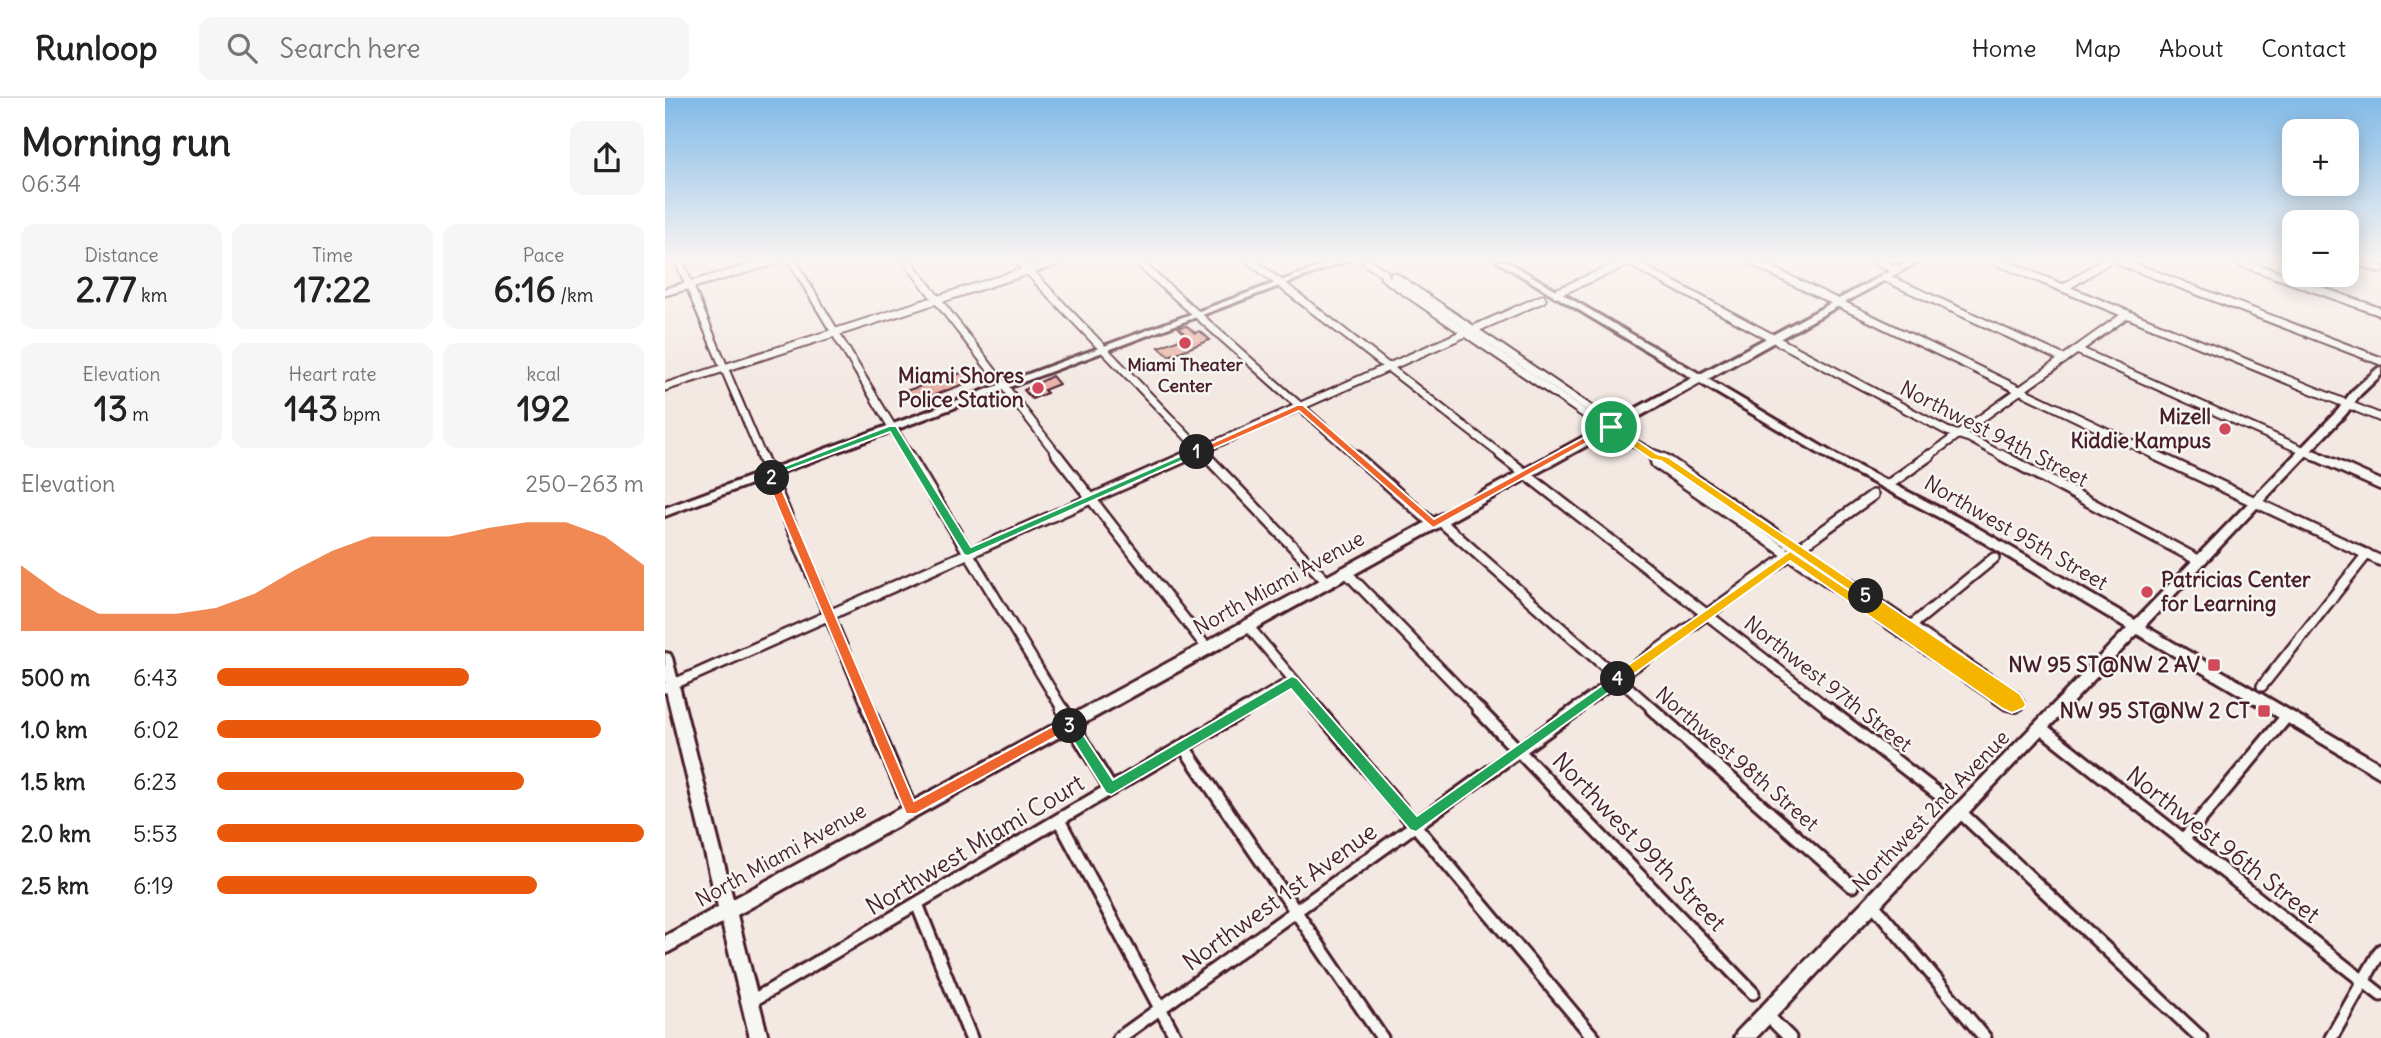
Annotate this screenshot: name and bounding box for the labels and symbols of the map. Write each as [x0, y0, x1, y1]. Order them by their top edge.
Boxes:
marker: Miami Theater Center [1177, 335, 1193, 351]
place label: Miami Theater Center [1127, 353, 1243, 397]
place label: Miami Shores Police Station [898, 362, 1024, 413]
street label: Northwest 94th Street [1896, 374, 2093, 493]
marker: Miami Shores Police Station [1030, 380, 1046, 396]
pin [1581, 397, 1641, 457]
place label: Mizell Kiddie Kampus [2071, 403, 2211, 454]
marker: Mizell Kiddie Kampus [2217, 421, 2233, 437]
pin: 1 [1179, 434, 1215, 470]
pin: 2 [755, 460, 789, 496]
street label: Northwest 95th Street [1920, 469, 2113, 596]
street label: North Miami Avenue [1189, 524, 1369, 641]
place label: Patricias Center for Learning [2161, 566, 2311, 617]
pin: 5 [1849, 578, 1883, 614]
marker: Patricias Center for Learning [2139, 584, 2155, 600]
street label: Northwest 97th Street [1739, 610, 1918, 758]
place label: NW 95 ST@NW 2 AV [2008, 651, 2200, 678]
marker: NW 95 ST@NW 2 AV [2206, 657, 2222, 673]
pin: 4 [1601, 662, 1635, 696]
street label: Northwest 98th Street [1650, 680, 1825, 837]
place label: NW 95 ST@NW 2 CT [2059, 697, 2250, 724]
marker: NW 95 ST@NW 2 CT [2256, 703, 2272, 719]
pin: 3 [1053, 708, 1087, 744]
street label: Northwest 2nd Avenue [1846, 724, 2015, 897]
street label: Northwest 99th Street [1547, 746, 1733, 937]
street label: Northwest 96th Street [2121, 759, 2326, 929]
street label: Northwest Miami Court [860, 767, 1089, 921]
street label: North Miami Avenue [691, 796, 871, 913]
street label: Northwest 1st Avenue [1176, 816, 1382, 977]

